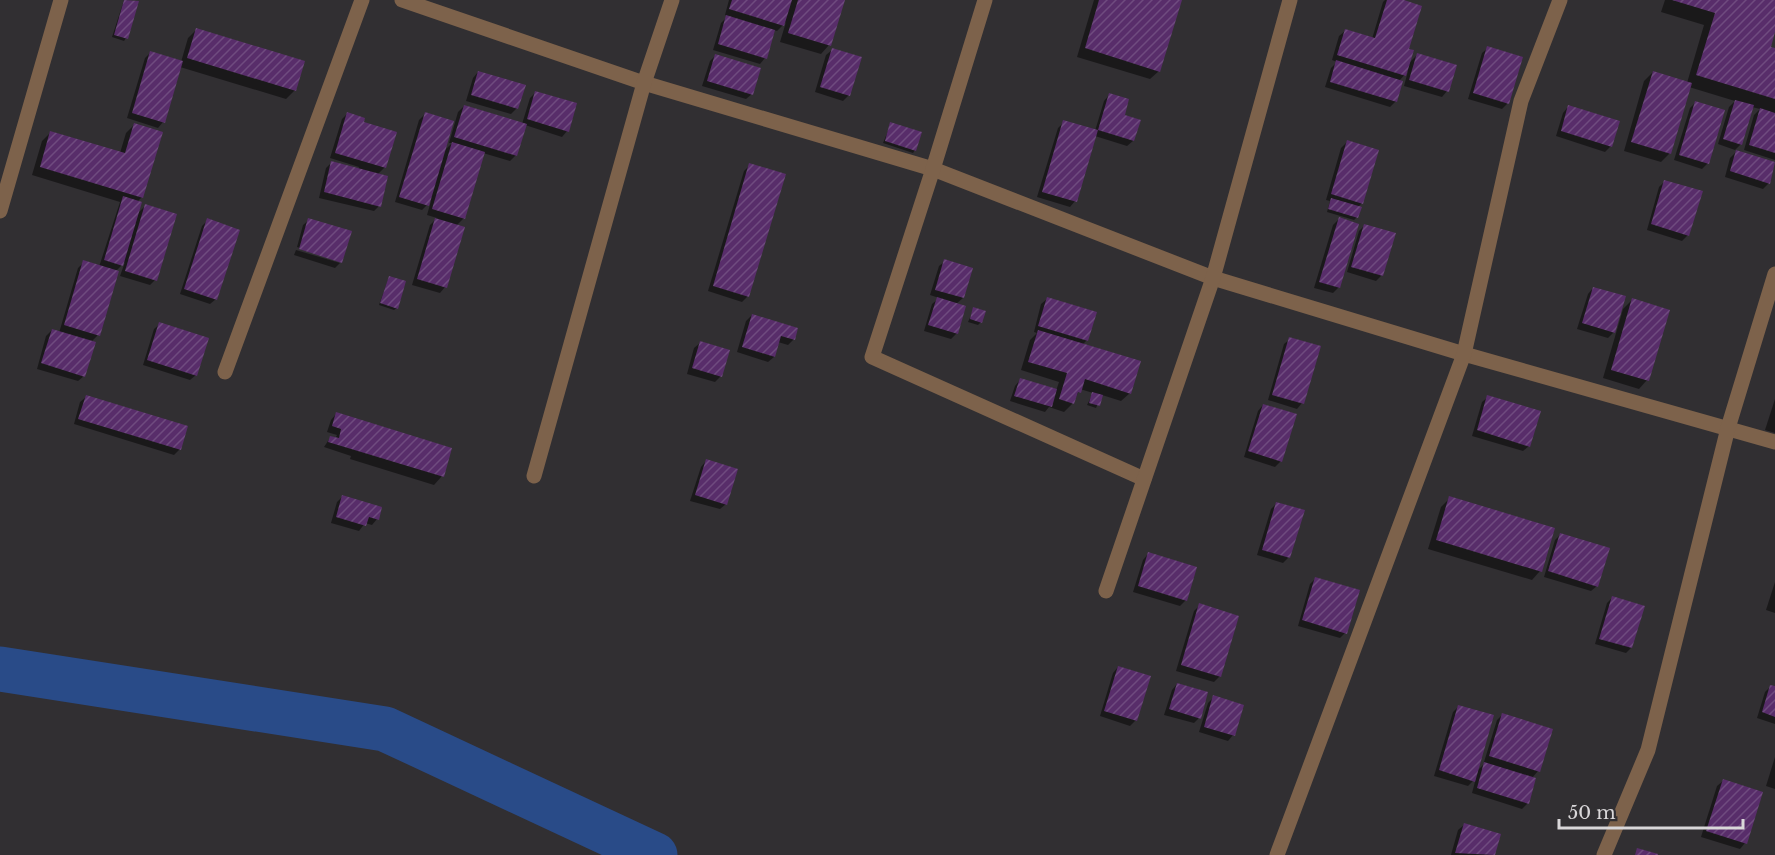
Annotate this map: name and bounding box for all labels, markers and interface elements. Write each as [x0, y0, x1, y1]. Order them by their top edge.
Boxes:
scale bar [1559, 792, 1744, 830]
text: 50 m [1568, 802, 1616, 824]

